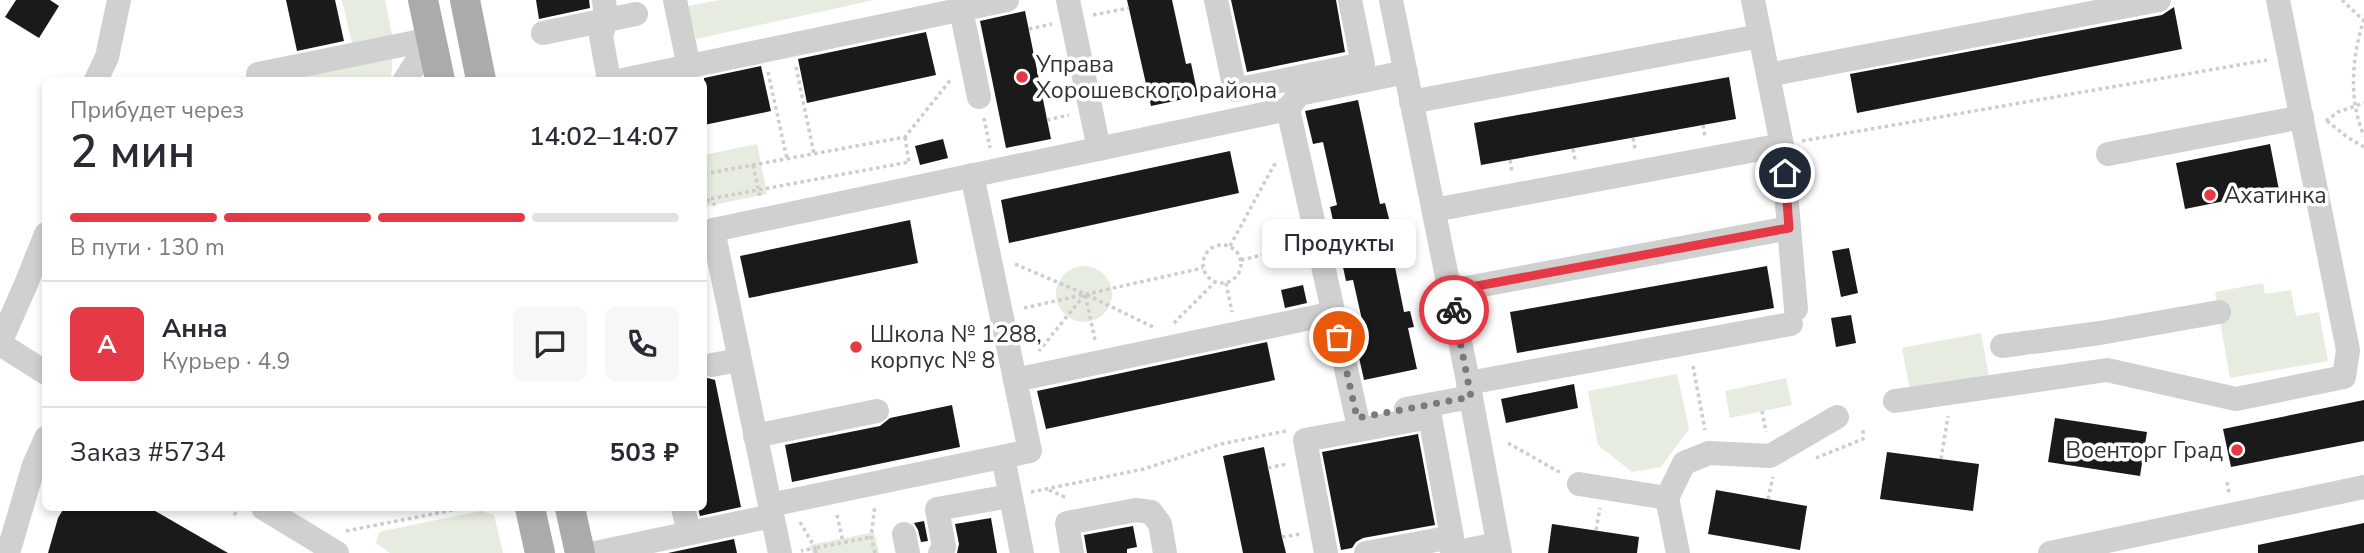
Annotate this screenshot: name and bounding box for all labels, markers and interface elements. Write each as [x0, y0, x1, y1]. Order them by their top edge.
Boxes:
place label: Управа Хорошевского района [1035, 49, 1277, 106]
marker: Управа Хорошевского района [1014, 69, 1030, 85]
text: Прибудет через [70, 95, 244, 126]
text: 14:02–14:07 [529, 119, 679, 154]
text: 2 мин [70, 120, 195, 183]
pin [1755, 143, 1815, 203]
icon: home [1766, 154, 1804, 192]
place label: Ахатинка [2224, 180, 2327, 211]
marker: Ахатинка [2202, 187, 2218, 203]
callout: Продукты [1262, 218, 1416, 267]
text: Продукты [1284, 228, 1394, 259]
text: В пути · 130 m [70, 232, 225, 263]
courier [1419, 275, 1489, 345]
icon: bike [1435, 291, 1473, 329]
button: chat [513, 307, 587, 381]
button: phone [605, 307, 679, 381]
pin [1309, 307, 1369, 367]
text: Анна [162, 311, 228, 346]
icon: bag [1320, 318, 1358, 356]
place label: Школа № 1288, корпус № 8 [870, 319, 1042, 376]
text: А [97, 327, 117, 362]
marker: Школа № 1288, корпус № 8 [848, 339, 864, 355]
text: Курьер · 4.9 [162, 346, 290, 377]
text: Заказ #5734 [70, 435, 226, 470]
text: 503 ₽ [610, 435, 679, 470]
place label: Военторг Град [2065, 435, 2223, 466]
marker: Военторг Град [2229, 442, 2245, 458]

